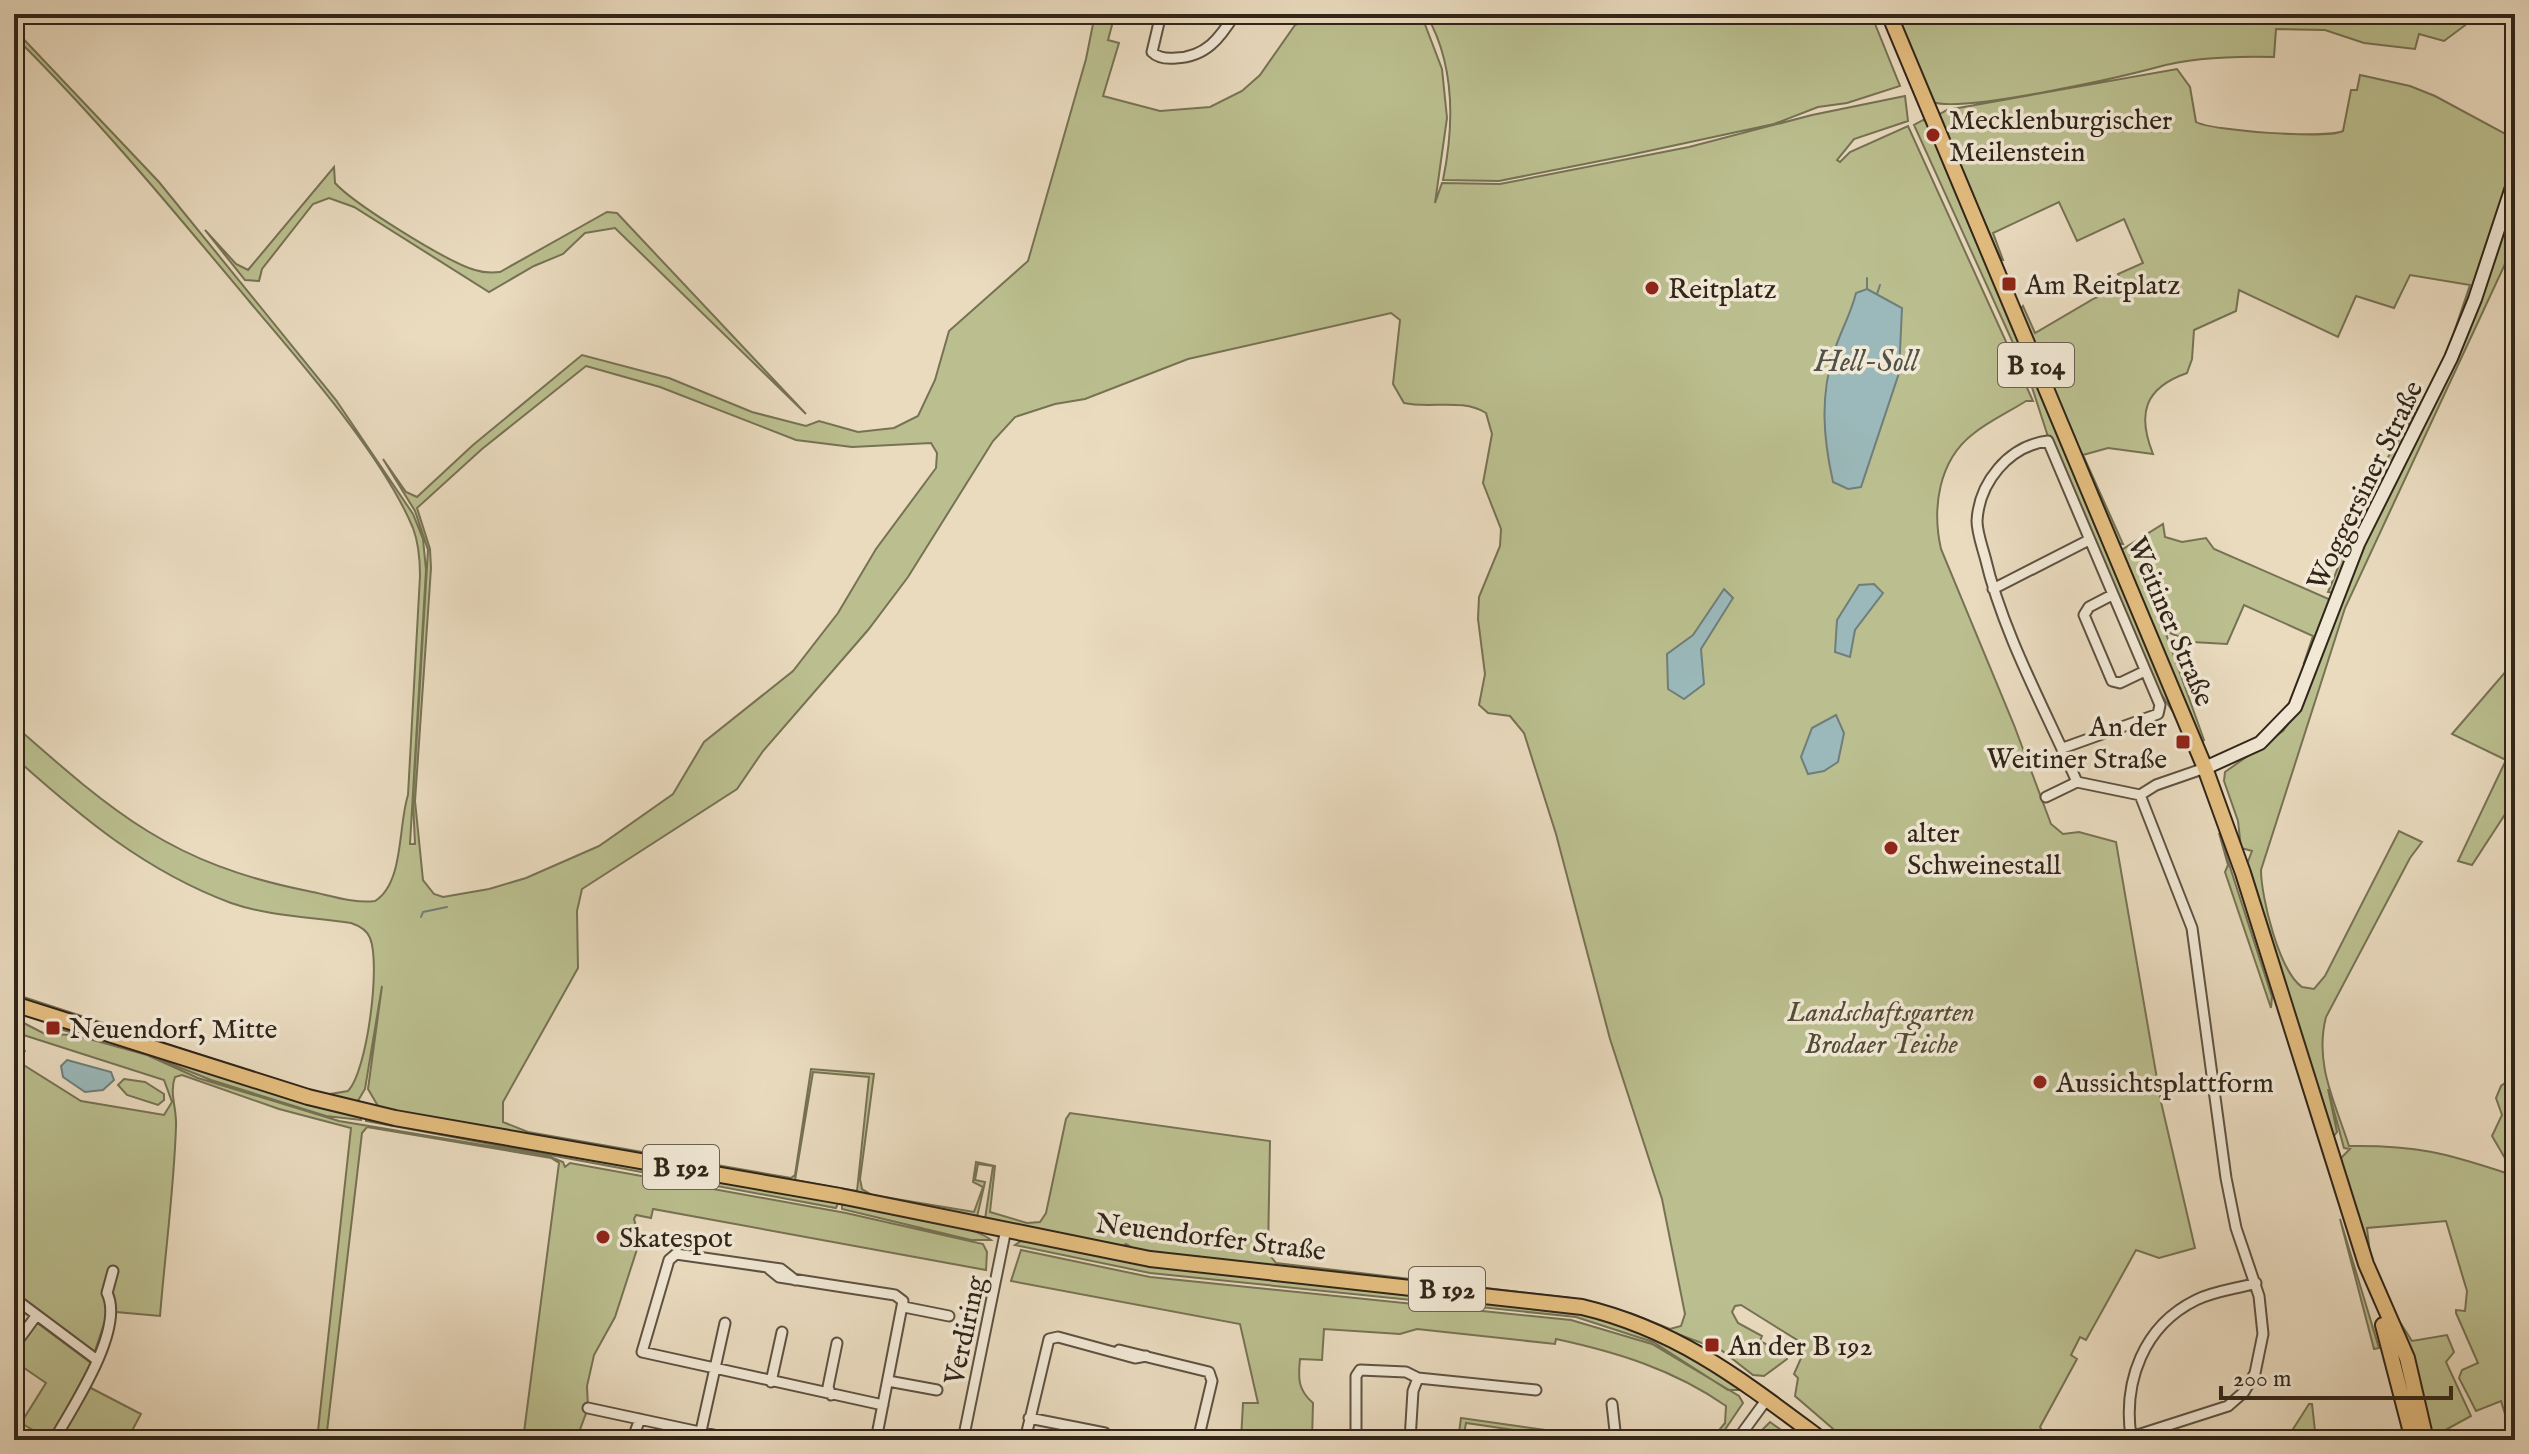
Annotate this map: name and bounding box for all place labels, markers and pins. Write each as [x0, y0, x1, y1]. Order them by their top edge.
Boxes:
place label: Mecklenburgischer Meilenstein [1949, 104, 2172, 171]
marker: Mecklenburgischer Meilenstein [1924, 126, 1942, 144]
place label: Am Reitplatz [2024, 269, 2180, 304]
place label: Reitplatz [1668, 273, 1776, 308]
marker: Am Reitplatz [2000, 275, 2018, 293]
marker: Reitplatz [1643, 279, 1661, 297]
place label: An der Weitiner Straße [1987, 711, 2167, 778]
marker: An der Weitiner Straße [2174, 733, 2192, 751]
place label: alter Schweinestall [1907, 817, 2061, 884]
marker: alter Schweinestall [1882, 839, 1900, 857]
place label: Neuendorf, Mitte [69, 1013, 278, 1048]
marker: Neuendorf, Mitte [44, 1019, 62, 1037]
place label: Aussichtsplattform [2055, 1067, 2274, 1102]
marker: Aussichtsplattform [2031, 1073, 2049, 1091]
place label: Skatespot [619, 1222, 733, 1257]
marker: Skatespot [594, 1228, 612, 1246]
place label: An der B 192 [1727, 1330, 1873, 1365]
marker: An der B 192 [1703, 1336, 1721, 1354]

